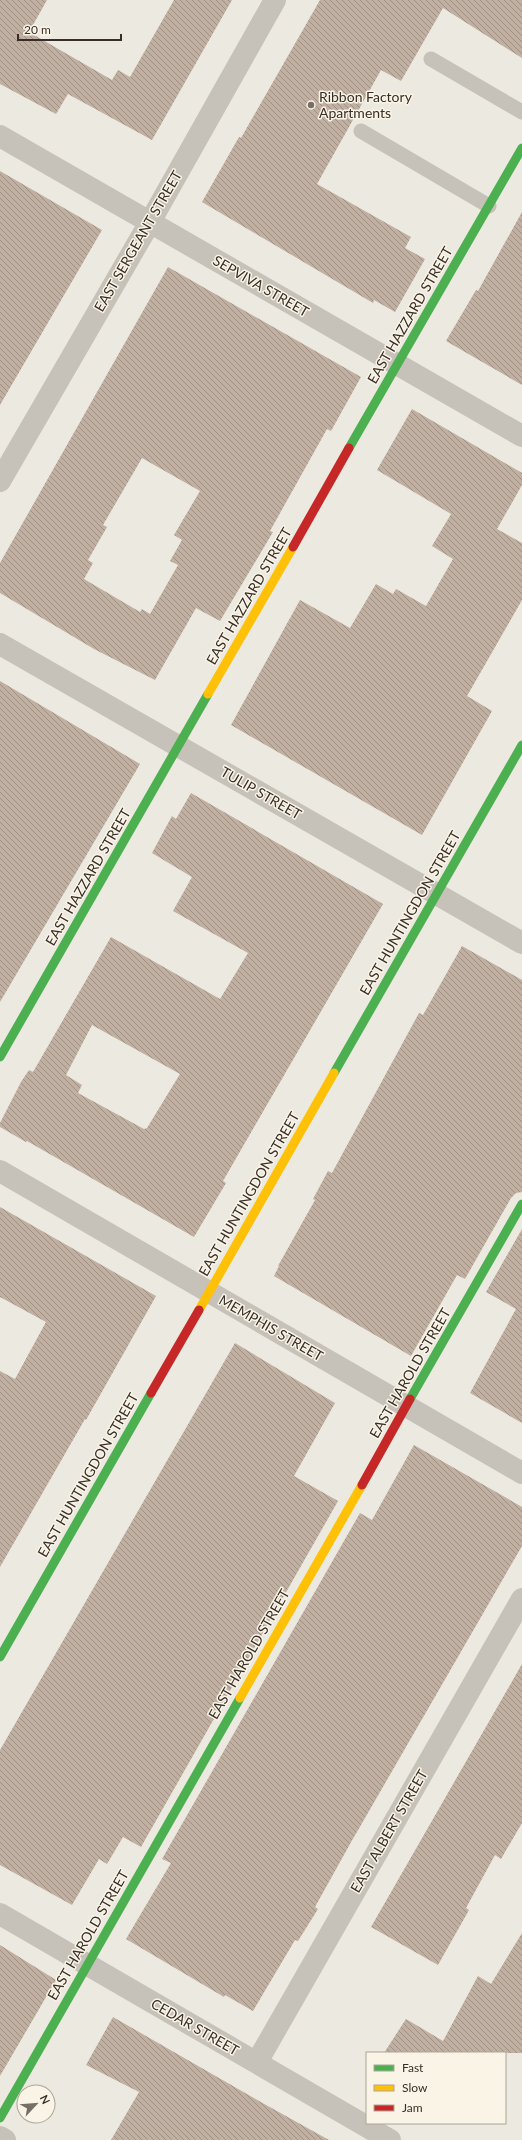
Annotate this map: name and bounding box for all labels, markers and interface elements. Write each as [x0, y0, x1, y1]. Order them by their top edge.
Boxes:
scale bar [18, 16, 121, 42]
text: 20 m [24, 22, 51, 37]
place label: Ribbon Factory Apartments [319, 88, 413, 121]
marker: Ribbon Factory Apartments [306, 100, 316, 110]
street label: EAST SERGEANT STREET [90, 167, 185, 314]
street label: EAST HAZZARD STREET [363, 243, 456, 386]
street label: SEPVIVA STREET [210, 251, 313, 320]
street label: EAST HAZZARD STREET [202, 524, 295, 667]
street label: TULIP STREET [218, 763, 305, 823]
street label: EAST HAZZARD STREET [41, 805, 134, 948]
street label: EAST HUNTINGDON STREET [356, 827, 464, 998]
street label: EAST HUNTINGDON STREET [195, 1108, 303, 1279]
street label: MEMPHIS STREET [216, 1291, 327, 1365]
street label: EAST HAROLD STREET [365, 1304, 454, 1441]
street label: EAST HUNTINGDON STREET [34, 1389, 142, 1560]
street label: EAST HAROLD STREET [204, 1585, 293, 1722]
street label: EAST ALBERT STREET [346, 1766, 431, 1895]
street label: EAST HAROLD STREET [43, 1866, 132, 2003]
street label: CEDAR STREET [148, 1995, 243, 2059]
legend [366, 2052, 506, 2124]
text: Fast [402, 2060, 424, 2075]
text: Slow [402, 2080, 428, 2095]
north arrow [16, 2084, 56, 2124]
text: N [38, 2093, 53, 2106]
text: Jam [402, 2100, 423, 2115]

